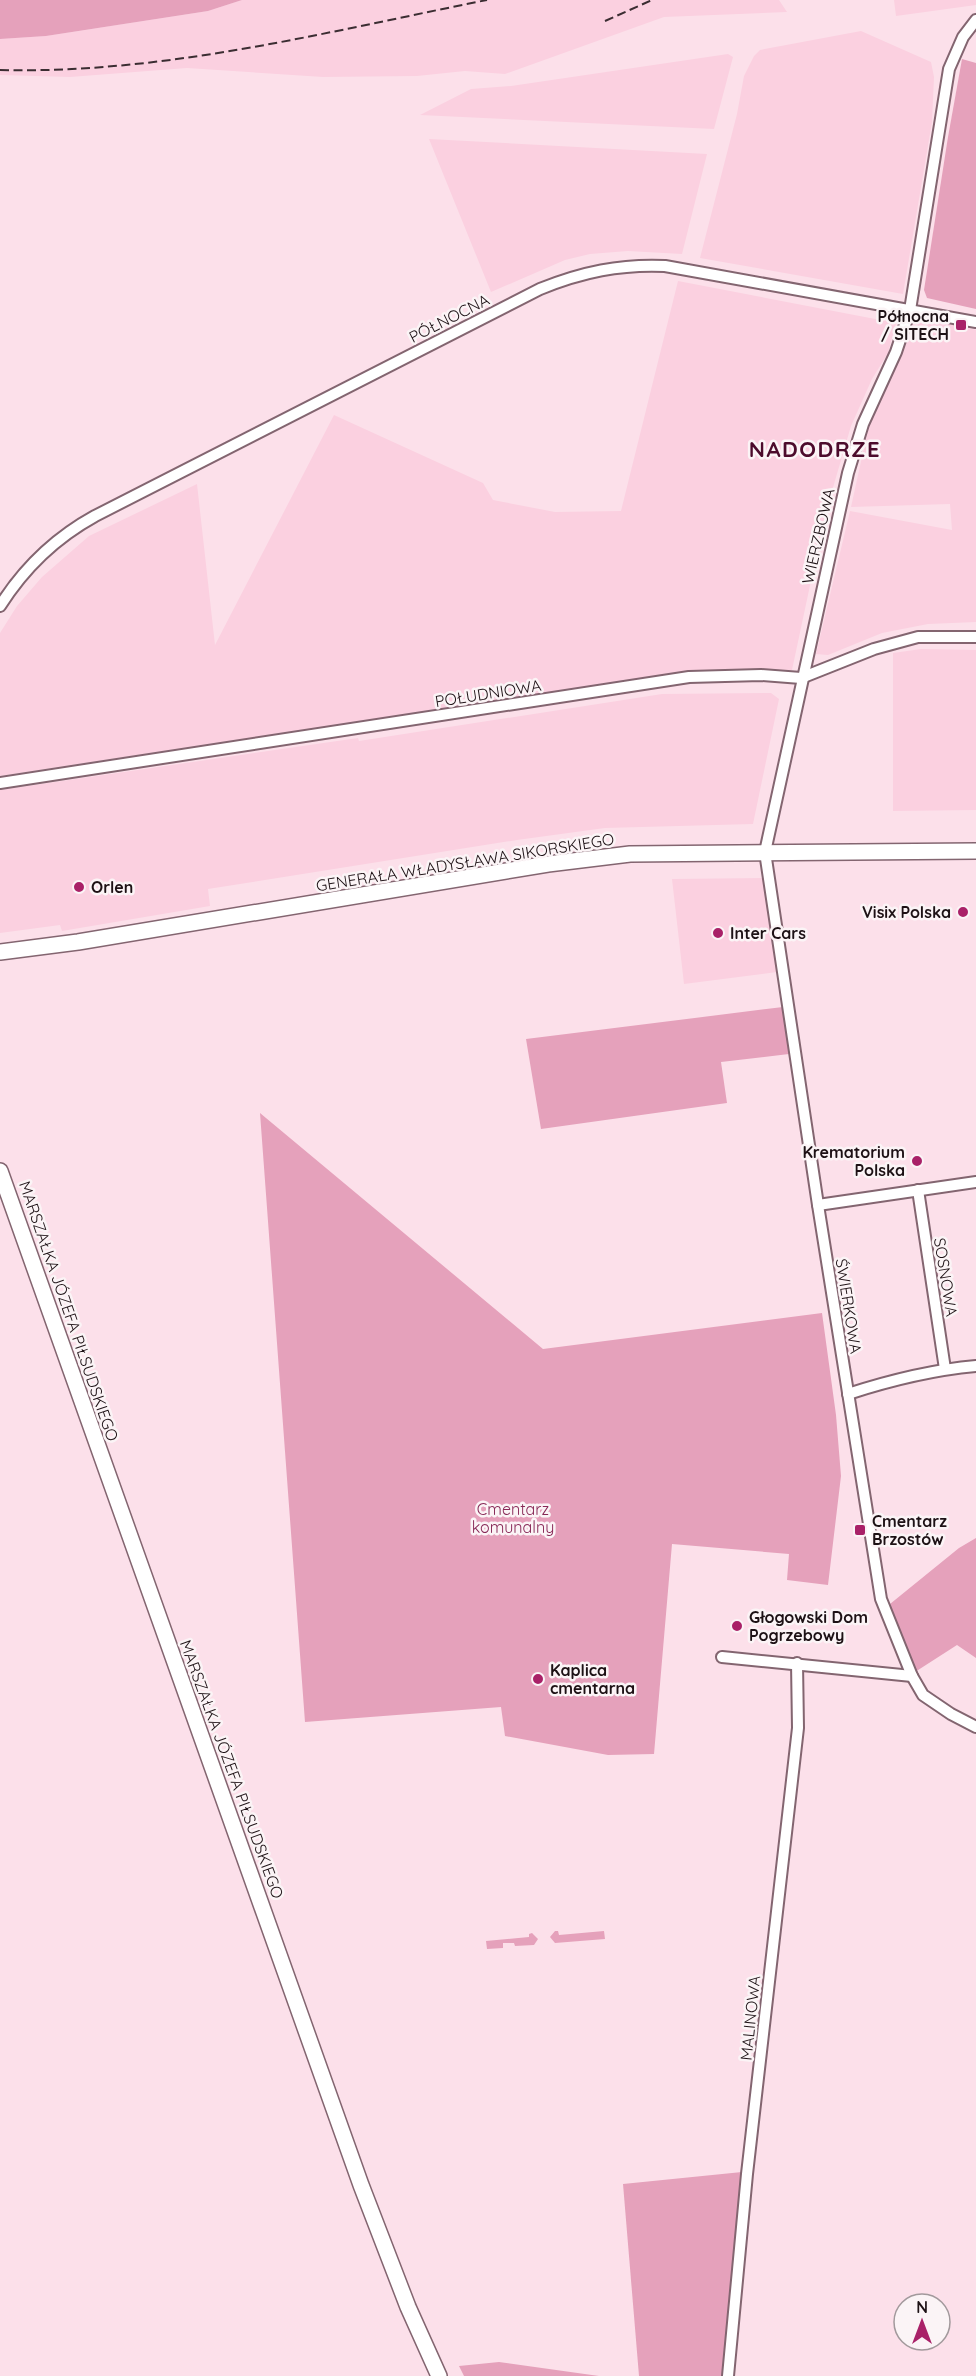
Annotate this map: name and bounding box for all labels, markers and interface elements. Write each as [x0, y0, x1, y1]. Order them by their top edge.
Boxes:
street label: PÓŁNOCNA [406, 289, 492, 347]
place label: Północna / SITECH [878, 306, 949, 344]
marker: Północna / SITECH [954, 318, 968, 332]
district label: NADODRZE [749, 435, 881, 463]
street label: WIERZBOWA [797, 486, 839, 586]
street label: POŁUDNIOWA [433, 675, 543, 711]
street label: GENERAŁA WŁADYSŁAWA SIKORSKIEGO [315, 829, 615, 895]
place label: Orlen [91, 877, 133, 897]
marker: Orlen [72, 880, 86, 894]
place label: Visix Polska [862, 902, 951, 922]
marker: Visix Polska [956, 905, 970, 919]
place label: Inter Cars [730, 923, 806, 943]
marker: Inter Cars [711, 926, 725, 940]
place label: Krematorium Polska [803, 1142, 905, 1180]
marker: Krematorium Polska [910, 1154, 924, 1168]
street label: MARSZAŁKA JÓZEFA PIŁSUDSKIEGO [15, 1178, 123, 1444]
street label: SOSNOWA [930, 1236, 962, 1318]
street label: ŚWIERKOWA [832, 1257, 866, 1355]
park label: Cmentarz komunalny [472, 1499, 554, 1537]
place label: Cmentarz Brzostów [872, 1511, 947, 1549]
marker: Cmentarz Brzostów [853, 1523, 867, 1537]
place label: Głogowski Dom Pogrzebowy [749, 1607, 868, 1645]
marker: Głogowski Dom Pogrzebowy [730, 1619, 744, 1633]
street label: MARSZAŁKA JÓZEFA PIŁSUDSKIEGO [176, 1637, 288, 1901]
place label: Kaplica cmentarna [550, 1660, 635, 1698]
marker: Kaplica cmentarna [531, 1672, 545, 1686]
street label: MALINOWA [736, 1974, 764, 2062]
north arrow [892, 2292, 952, 2352]
text: N [916, 2297, 928, 2317]

